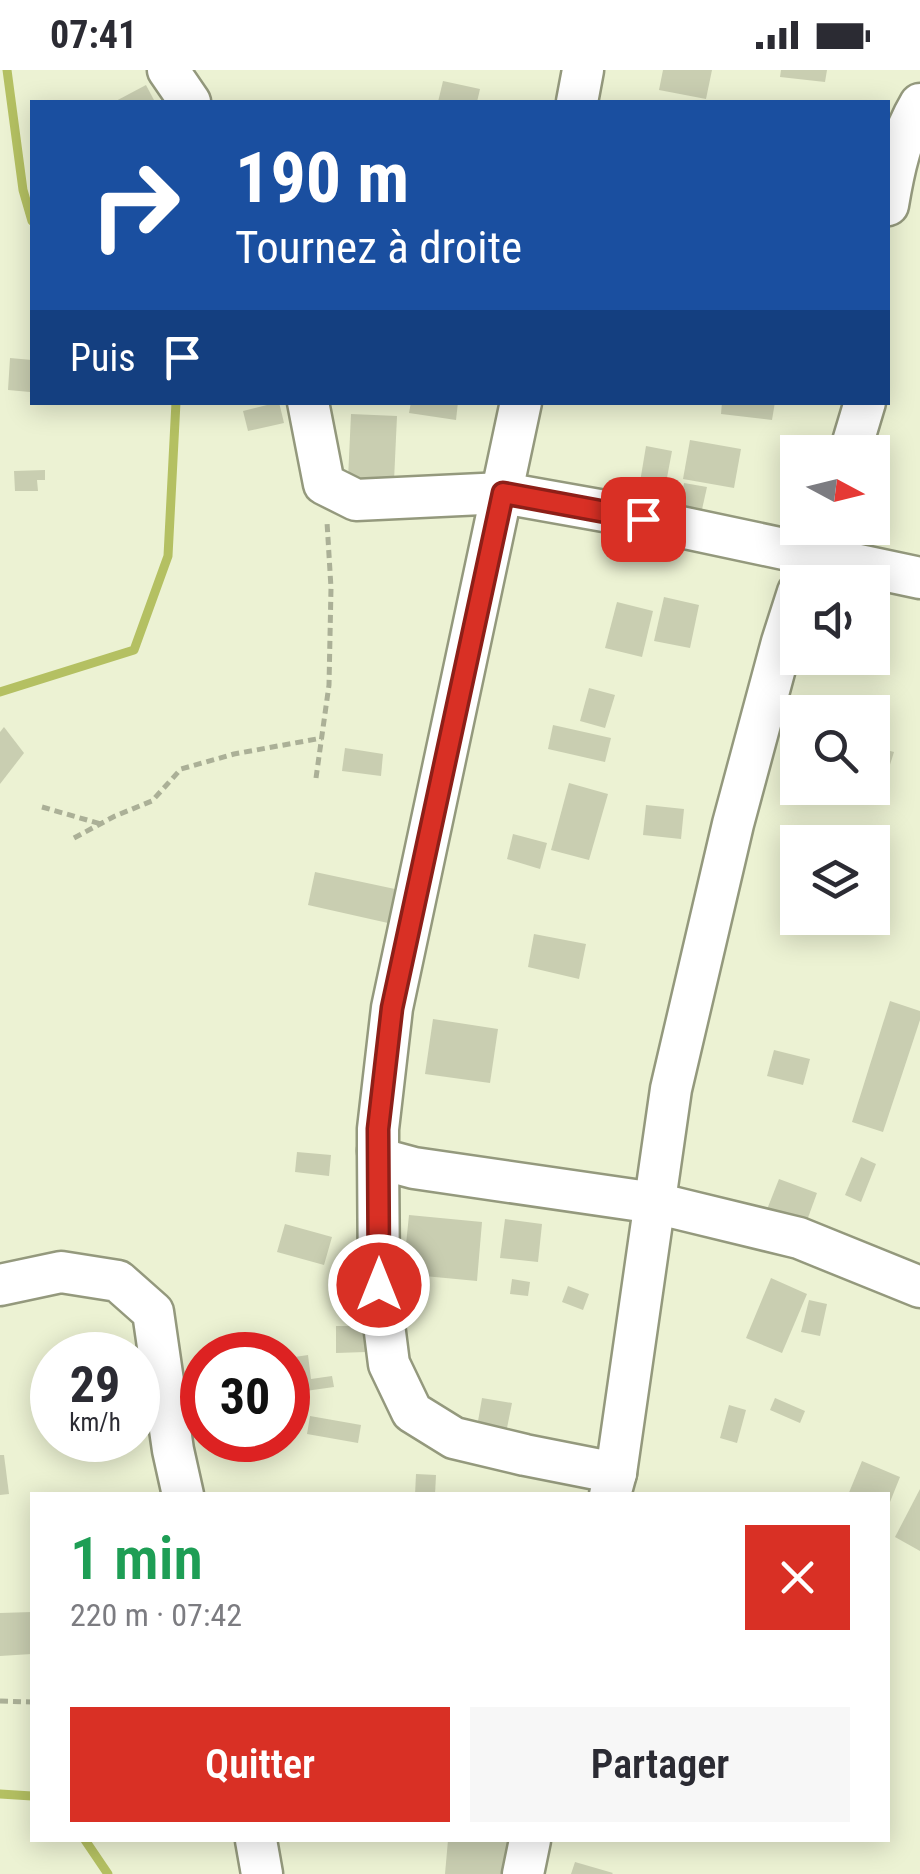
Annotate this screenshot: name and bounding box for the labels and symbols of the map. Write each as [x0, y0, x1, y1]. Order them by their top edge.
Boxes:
north arrow [780, 435, 890, 545]
pin [601, 477, 686, 562]
position arrow [327, 1233, 431, 1337]
speed limit sign: 30 [180, 1332, 310, 1462]

